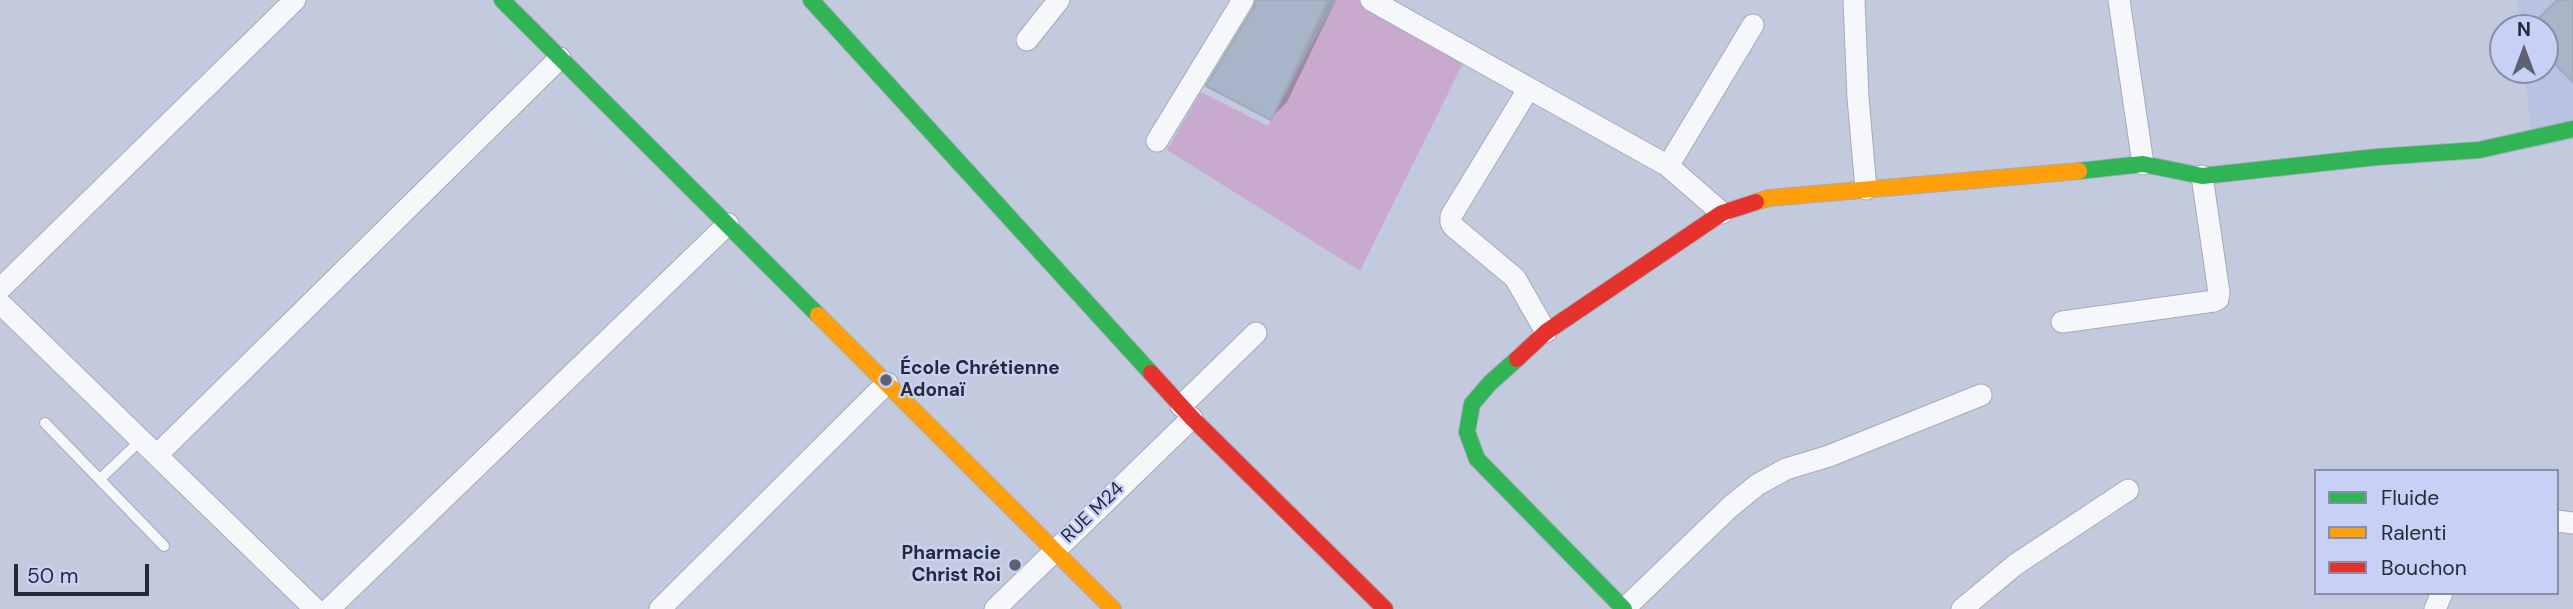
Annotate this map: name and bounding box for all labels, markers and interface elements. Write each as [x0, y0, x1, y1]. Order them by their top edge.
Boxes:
north arrow [2489, 14, 2559, 84]
text: N [2517, 17, 2531, 42]
place label: École Chrétienne Adonaï [900, 358, 1060, 402]
marker: École Chrétienne Adonaï [878, 372, 894, 388]
legend [2314, 469, 2559, 595]
street label: RUE M24 [1057, 478, 1129, 548]
text: Fluide [2381, 484, 2439, 512]
text: Ralenti [2381, 519, 2447, 547]
place label: Pharmacie Christ Roi [901, 543, 1001, 587]
scale bar [18, 550, 152, 594]
text: Bouchon [2381, 554, 2467, 582]
marker: Pharmacie Christ Roi [1007, 557, 1023, 573]
text: 50 m [27, 562, 78, 590]

